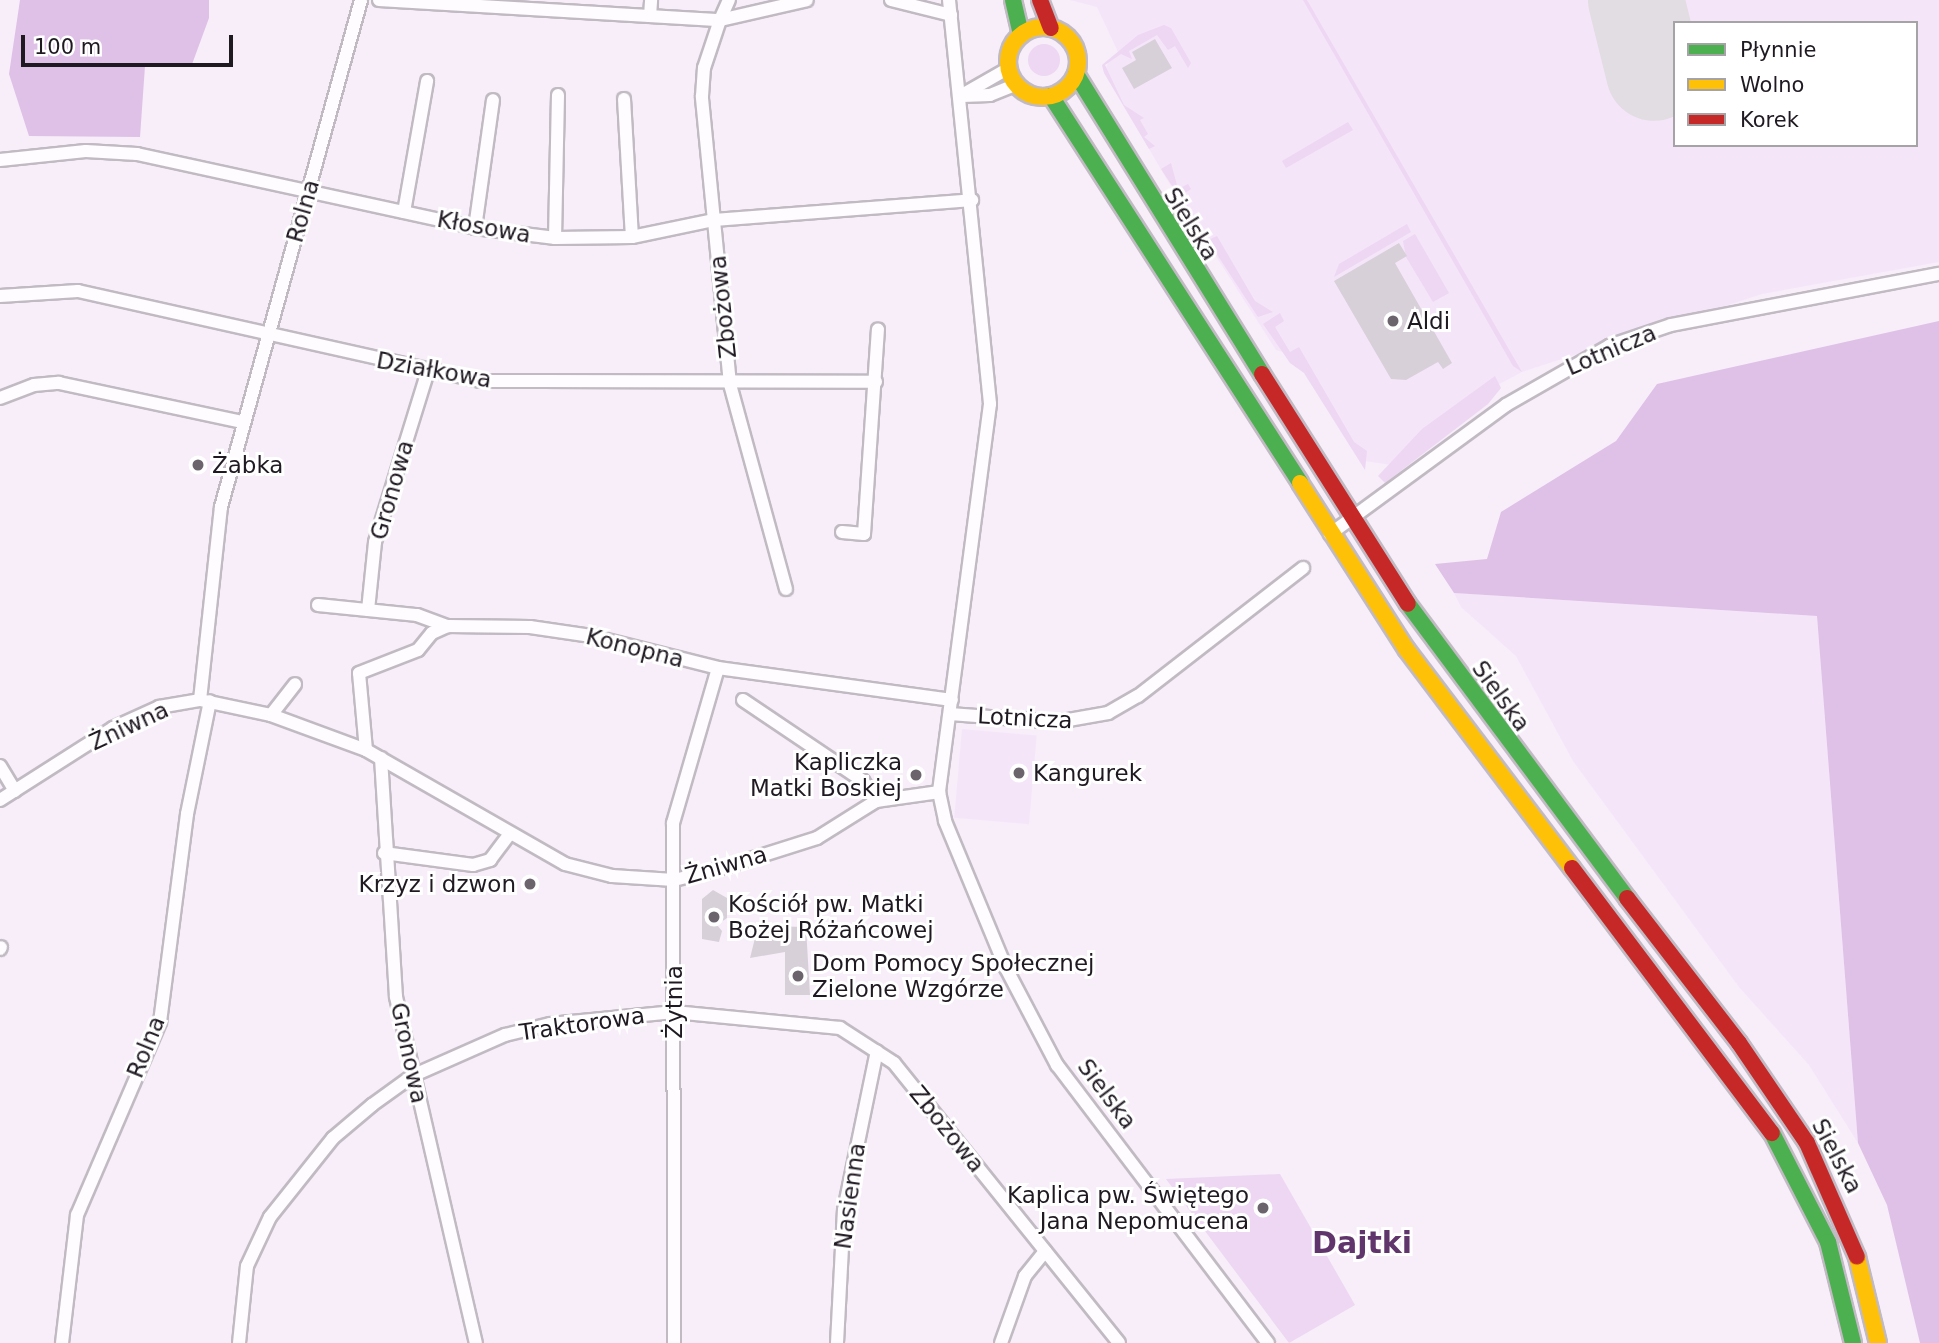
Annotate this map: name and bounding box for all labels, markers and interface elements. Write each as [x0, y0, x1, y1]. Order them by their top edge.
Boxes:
scale bar [24, 21, 236, 65]
legend [1673, 21, 1918, 147]
text: 100 m [34, 35, 101, 59]
text: Płynnie [1740, 38, 1816, 62]
text: Wolno [1740, 73, 1804, 97]
text: Korek [1740, 108, 1799, 132]
street label: Rolna [281, 176, 325, 246]
street label: Sielska [1158, 183, 1224, 265]
street label: Kłosowa [435, 205, 533, 249]
street label: Zbożowa [704, 254, 742, 360]
place label: Aldi [1407, 307, 1450, 335]
marker: Aldi [1385, 313, 1401, 329]
street label: Lotnicza [1562, 319, 1660, 381]
street label: Działkowa [374, 346, 494, 394]
street label: Gronowa [365, 437, 419, 543]
place label: Żabka [212, 451, 283, 479]
marker: Żabka [190, 457, 206, 473]
street label: Konopna [583, 623, 687, 673]
street label: Sielska [1466, 655, 1536, 737]
street label: Żniwna [85, 696, 173, 756]
street label: Lotnicza [977, 702, 1073, 734]
place label: Kapliczka Matki Boskiej [750, 748, 902, 802]
place label: Kangurek [1033, 759, 1142, 787]
marker: Kangurek [1011, 765, 1027, 781]
marker: Kapliczka Matki Boskiej [908, 767, 924, 783]
street label: Żniwna [682, 840, 770, 890]
place label: Krzyz i dzwon [359, 870, 516, 898]
marker: Krzyz i dzwon [522, 876, 538, 892]
place label: Kościół pw. Matki Bożej Różańcowej [728, 890, 934, 944]
marker: Kościół pw. Matki Bożej Różańcowej [706, 909, 722, 925]
place label: Dom Pomocy Społecznej Zielone Wzgórze [812, 949, 1094, 1003]
street label: Żytnia [660, 965, 688, 1039]
marker: Dom Pomocy Społecznej Zielone Wzgórze [790, 968, 806, 984]
street label: Gronowa [385, 1000, 433, 1106]
street label: Traktorowa [517, 1002, 647, 1046]
street label: Rolna [121, 1012, 171, 1082]
street label: Sielska [1072, 1054, 1142, 1134]
street label: Zbożowa [904, 1080, 990, 1178]
street label: Sielska [1806, 1114, 1868, 1198]
street label: Nasienna [829, 1141, 871, 1251]
place label: Kaplica pw. Świętego Jana Nepomucena [1007, 1181, 1249, 1235]
marker: Kaplica pw. Świętego Jana Nepomucena [1255, 1200, 1271, 1216]
district label: Dajtki [1312, 1225, 1412, 1261]

